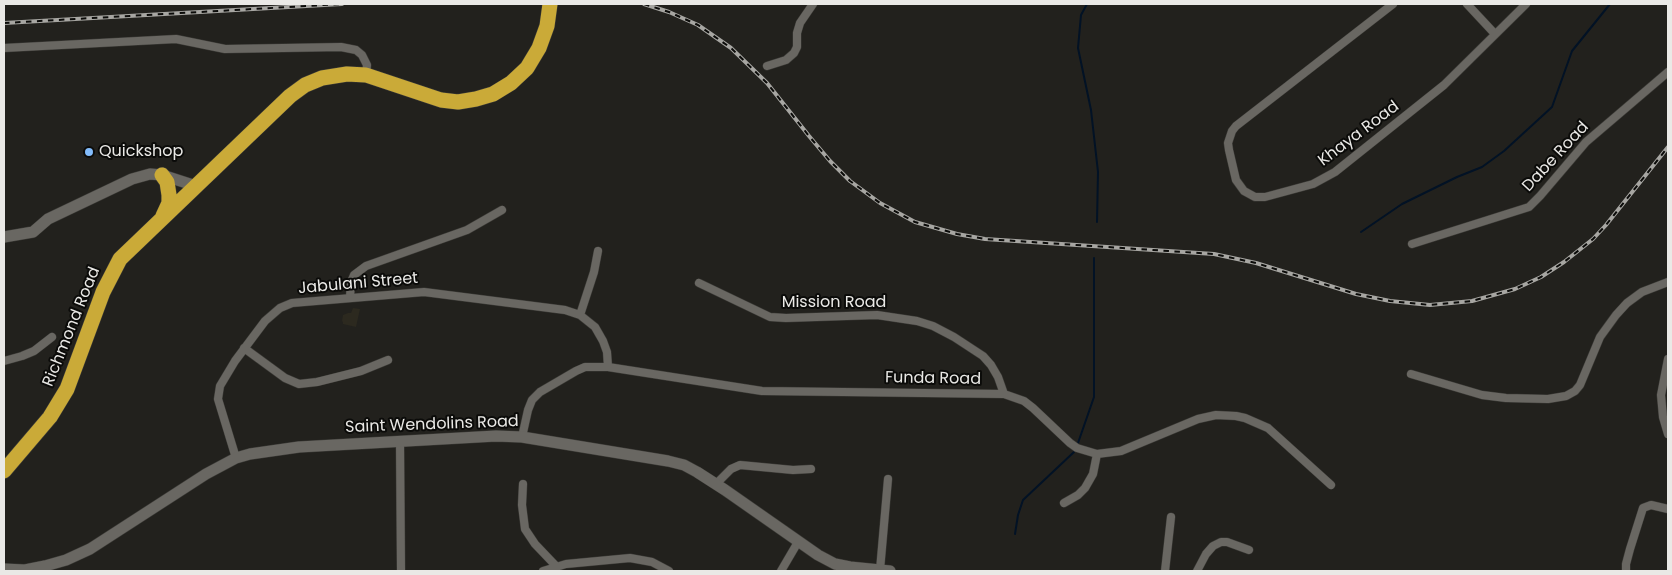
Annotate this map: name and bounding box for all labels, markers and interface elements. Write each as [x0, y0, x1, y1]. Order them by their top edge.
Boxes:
street label: Khaya Road [1315, 97, 1403, 171]
street label: Dabe Road [1519, 118, 1593, 196]
place label: Quickshop [99, 142, 183, 162]
marker: Quickshop [83, 146, 95, 158]
street label: Richmond Road [39, 264, 105, 390]
street label: Jabulani Street [297, 269, 419, 299]
street label: Mission Road [782, 293, 886, 313]
street label: Funda Road [885, 369, 981, 389]
street label: Saint Wendolins Road [345, 412, 519, 438]

